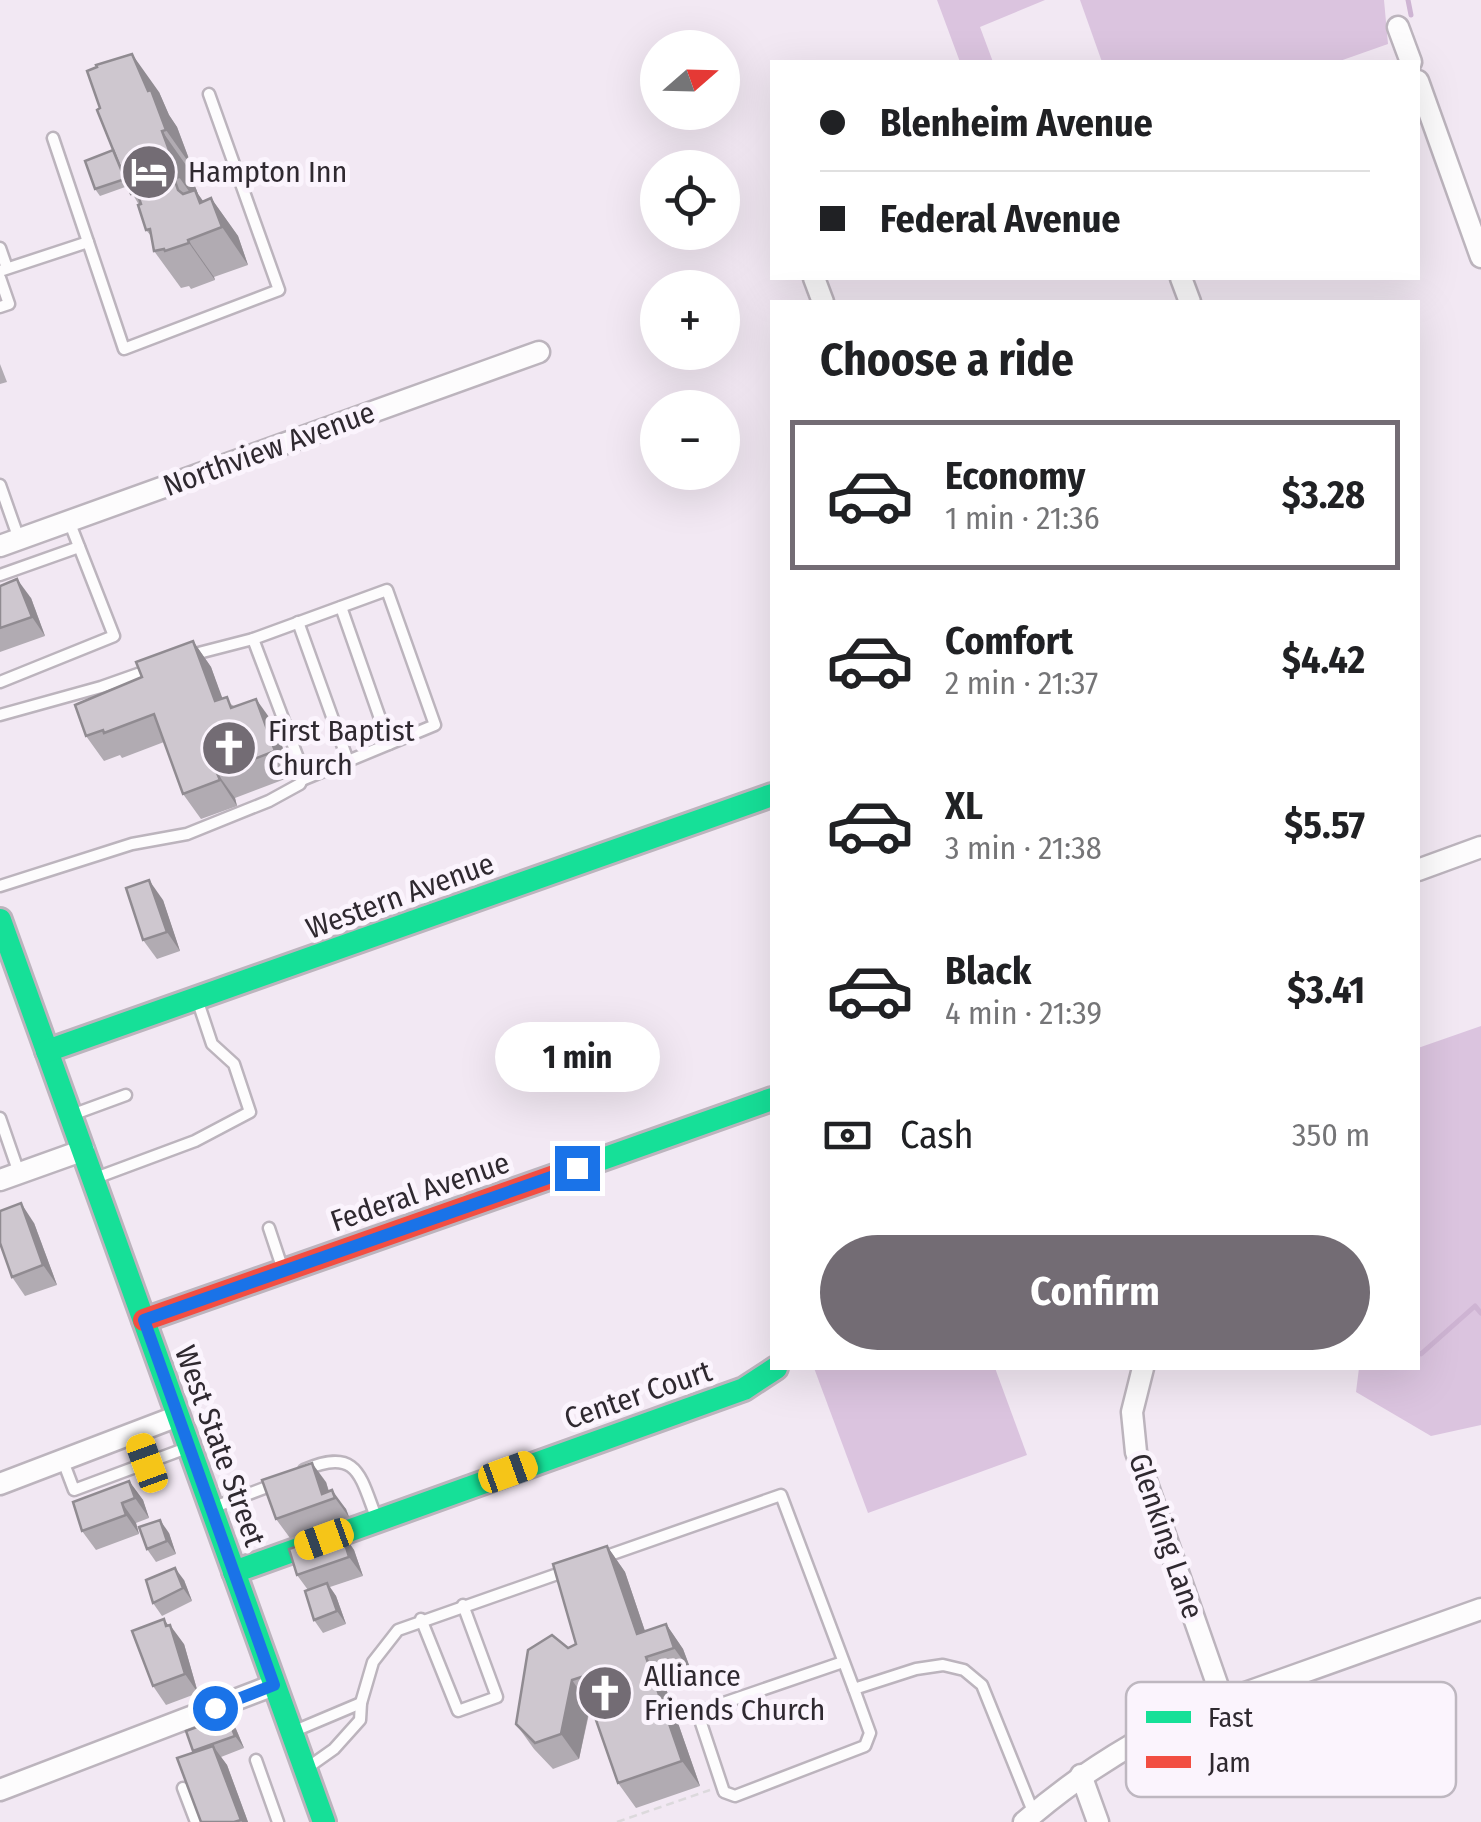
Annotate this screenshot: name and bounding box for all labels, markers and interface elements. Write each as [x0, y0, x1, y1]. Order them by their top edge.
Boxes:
north arrow [640, 30, 740, 130]
map controls [640, 30, 740, 490]
text: Blenheim Avenue [880, 100, 1153, 146]
hotel icon: Hampton Inn [119, 142, 179, 202]
button: locate [640, 150, 740, 250]
place label: Hampton Inn [188, 154, 347, 190]
text: Federal Avenue [880, 196, 1121, 242]
button: + [640, 270, 740, 370]
text: Choose a ride [820, 333, 1074, 387]
button: − [640, 390, 740, 490]
street label: Northview Avenue [158, 394, 380, 504]
icon: car [825, 450, 915, 540]
text: Economy [945, 453, 1085, 499]
text: $3.28 [1282, 472, 1365, 518]
text: 1 min · 21:36 [945, 499, 1100, 537]
icon: car [825, 615, 915, 705]
text: Comfort [945, 618, 1073, 664]
text: $4.42 [1282, 637, 1365, 683]
text: 2 min · 21:37 [945, 664, 1098, 702]
place label: First Baptist Church [268, 713, 415, 783]
church icon: First Baptist Church [199, 718, 259, 778]
icon: car [825, 780, 915, 870]
text: XL [945, 783, 983, 829]
text: $5.57 [1284, 802, 1365, 848]
text: 3 min · 21:38 [945, 829, 1102, 867]
street label: Western Avenue [301, 845, 499, 947]
icon: car [825, 945, 915, 1035]
text: Black [945, 948, 1031, 994]
text: $3.41 [1287, 967, 1365, 1013]
text: 4 min · 21:39 [945, 994, 1102, 1032]
callout: 1 min [494, 1023, 660, 1093]
text: 1 min [543, 1038, 612, 1076]
icon: cash [820, 1108, 875, 1163]
text: Cash [900, 1112, 974, 1158]
text: 350 m [1292, 1116, 1370, 1154]
street label: Federal Avenue [326, 1145, 514, 1239]
route end [555, 1146, 600, 1191]
button: Confirm [820, 1235, 1370, 1350]
street label: West State Street [167, 1341, 273, 1551]
street label: Center Court [560, 1353, 717, 1437]
car [123, 1430, 171, 1496]
car [475, 1448, 541, 1496]
street label: Glenking Lane [1121, 1449, 1211, 1623]
car [291, 1515, 357, 1563]
place label: Alliance Friends Church [644, 1658, 825, 1728]
church icon: Alliance Friends Church [575, 1663, 635, 1723]
legend [1126, 1682, 1456, 1797]
route start [193, 1686, 238, 1731]
text: Fast [1208, 1701, 1254, 1734]
text: Jam [1208, 1746, 1251, 1779]

